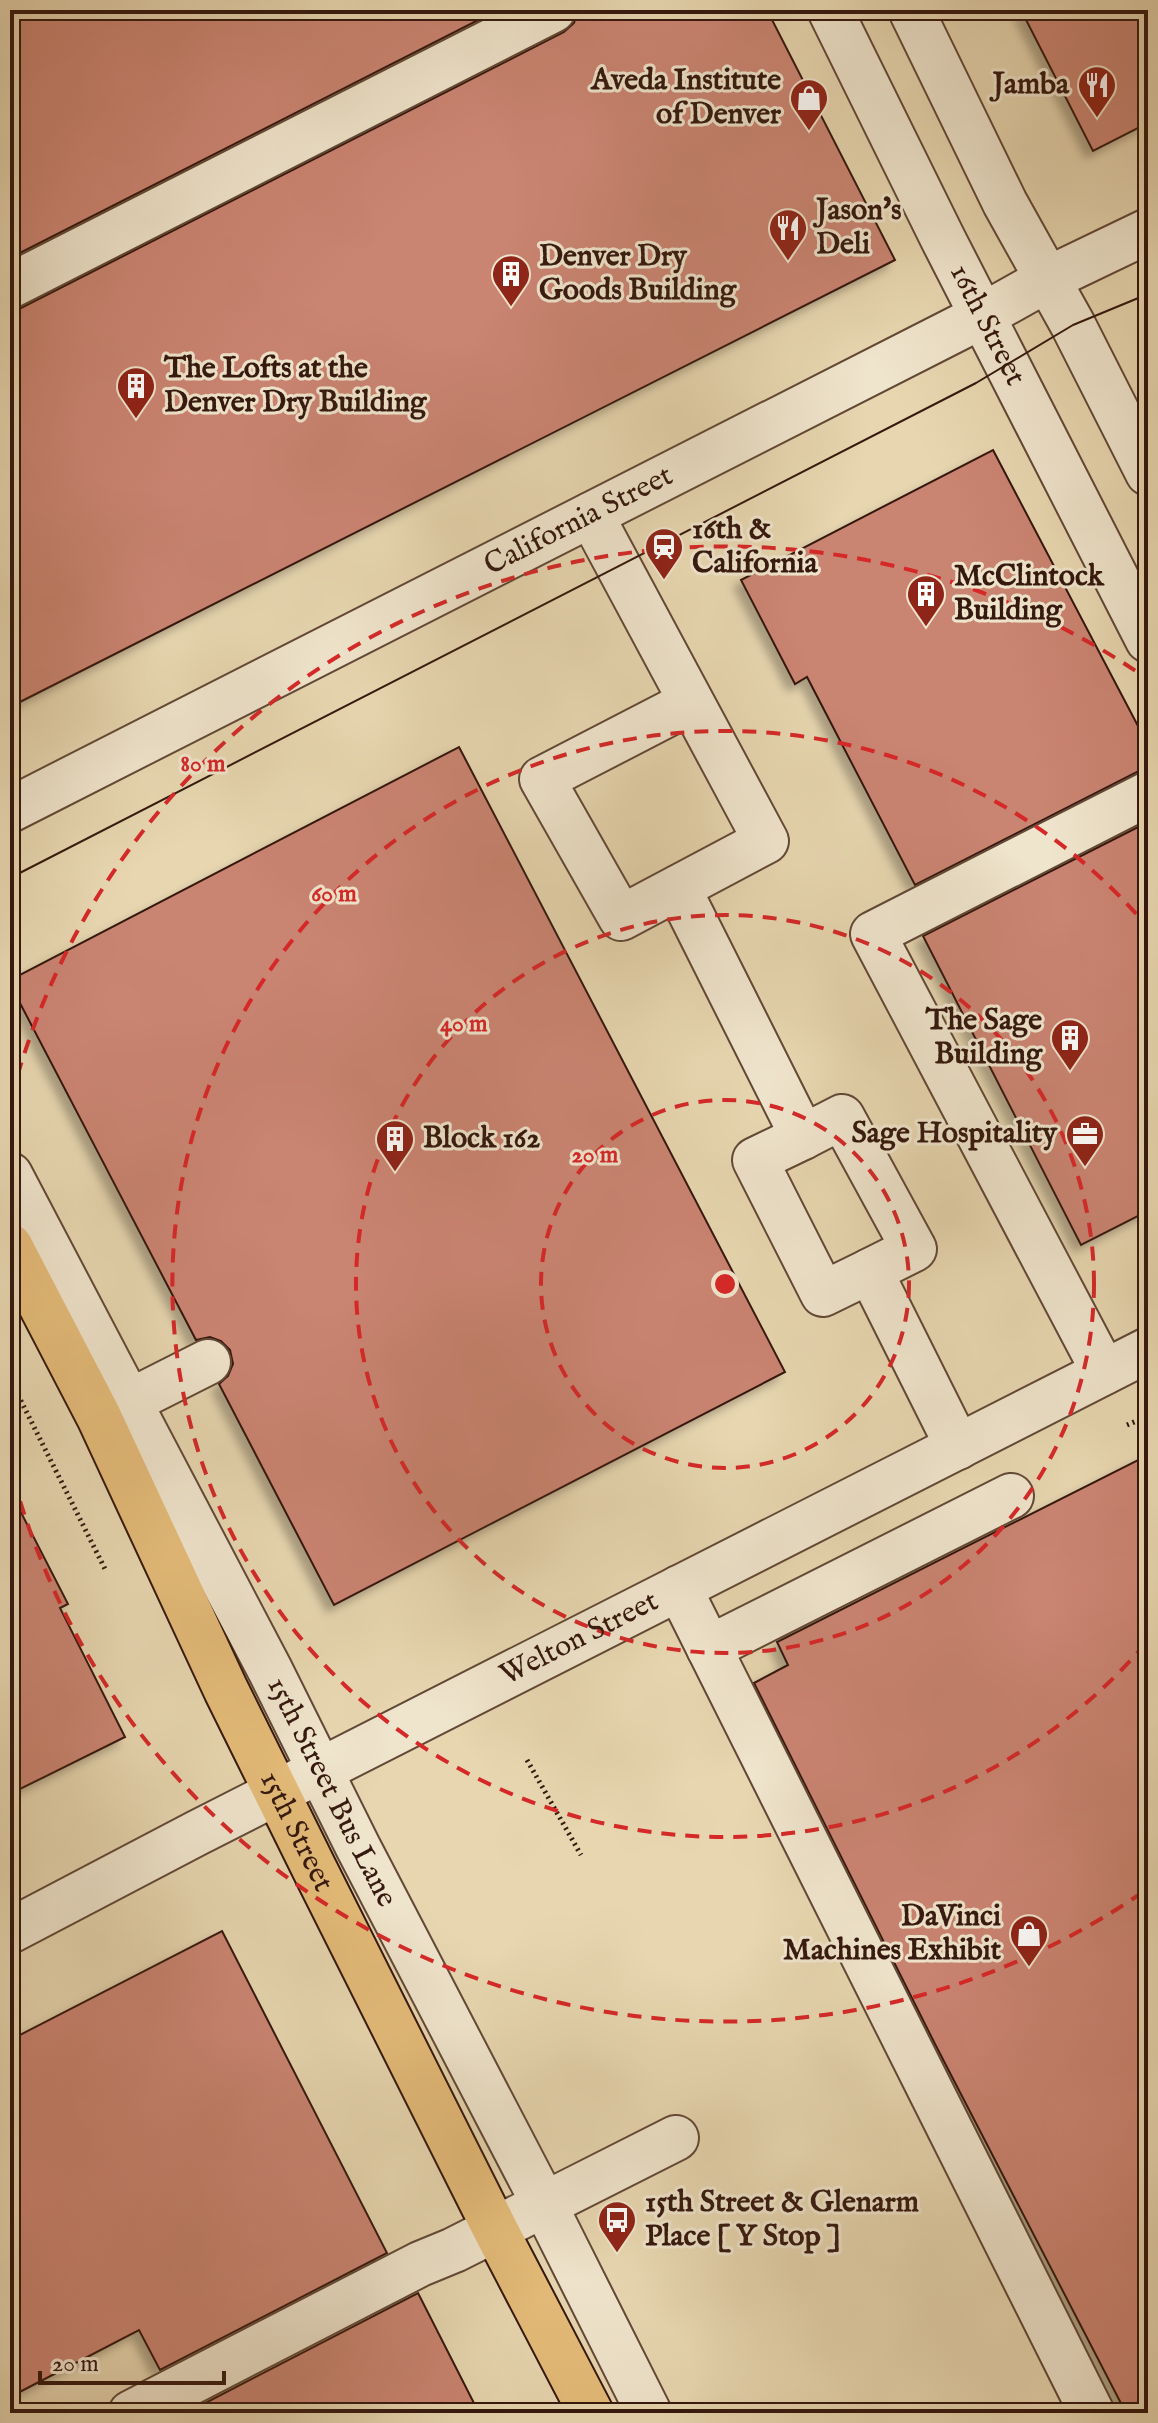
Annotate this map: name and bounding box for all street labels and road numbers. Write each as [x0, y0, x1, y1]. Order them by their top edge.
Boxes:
street label: 16th Street [940, 258, 1034, 392]
street label: California Street [478, 457, 679, 585]
street label: Welton Street [494, 1583, 665, 1695]
street label: 15th Street Bus Lane [259, 1672, 405, 1914]
street label: 15th Street [251, 1766, 341, 1898]

